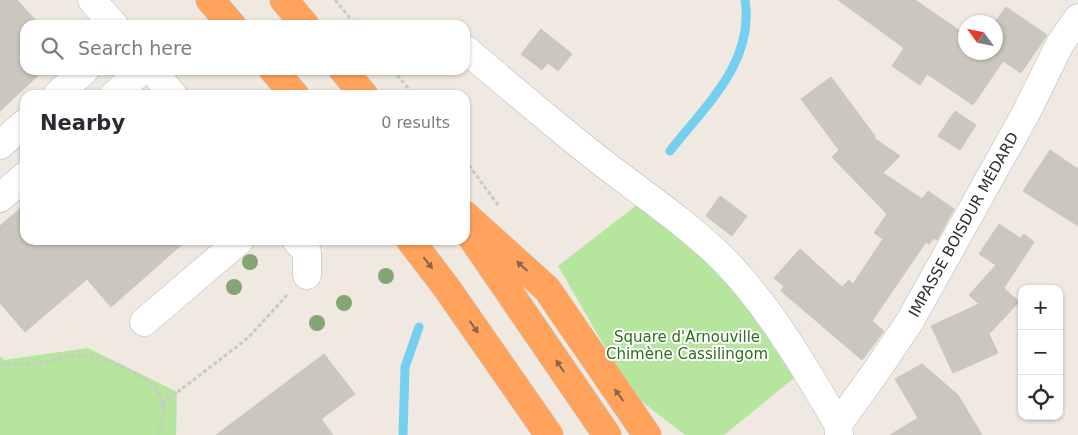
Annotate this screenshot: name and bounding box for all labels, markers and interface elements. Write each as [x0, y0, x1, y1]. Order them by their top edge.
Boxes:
north arrow [958, 15, 1003, 60]
search box [20, 20, 470, 75]
icon: search [38, 34, 66, 62]
text: Search here [78, 37, 192, 59]
text: Nearby [40, 111, 125, 135]
text: 0 results [381, 113, 450, 132]
street label: IMPASSE BOISDUR MÉDARD [905, 129, 1022, 320]
one-way arrow [423, 257, 433, 270]
one-way arrow [516, 260, 528, 272]
map controls [1018, 285, 1063, 420]
button: + [1018, 285, 1063, 330]
one-way arrow [469, 320, 479, 334]
park label: Square d'Arnouville Chimène Cassilingom [606, 328, 768, 363]
button: − [1018, 330, 1063, 375]
one-way arrow [555, 359, 565, 372]
button: locate [1018, 375, 1063, 420]
one-way arrow [614, 388, 624, 402]

